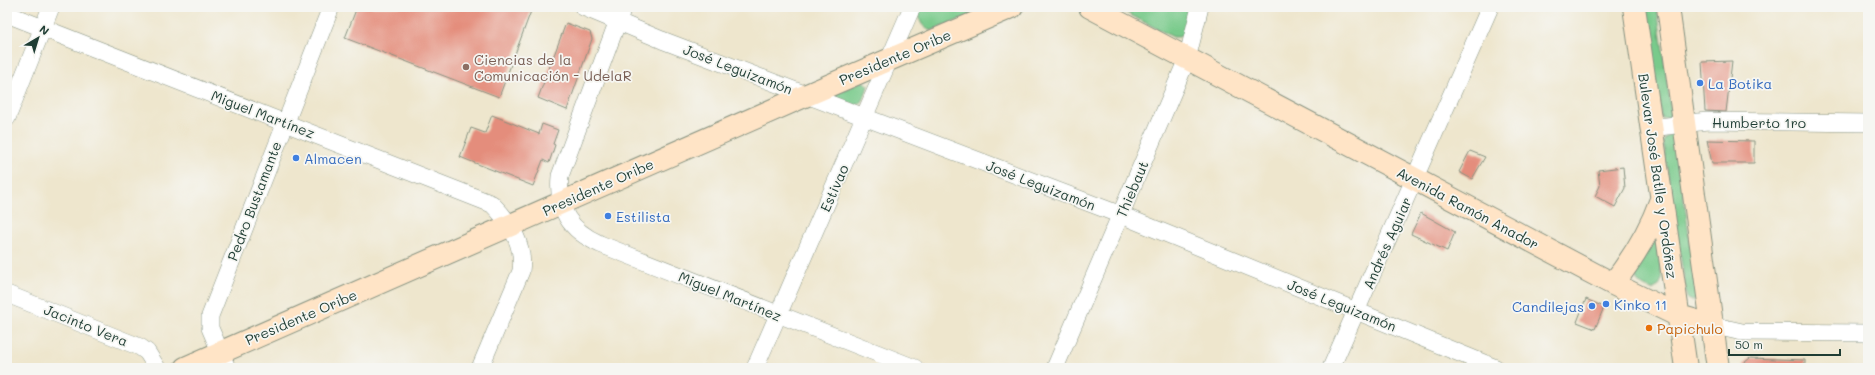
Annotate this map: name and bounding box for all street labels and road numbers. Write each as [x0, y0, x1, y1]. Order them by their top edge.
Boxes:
street label: Presidente Oribe [836, 25, 954, 89]
street label: José Leguizamón [681, 39, 795, 99]
street label: Bulevar José Batlle y Ordóñez [1634, 72, 1682, 280]
street label: Miguel Martínez [208, 85, 318, 143]
street label: Humberto 1ro [1712, 113, 1806, 132]
street label: Pedro Bustamante [222, 139, 286, 263]
street label: Presidente Oribe [539, 154, 657, 220]
street label: José Leguizamón [984, 155, 1098, 215]
street label: Thiebaut [1112, 158, 1152, 220]
street label: Estivao [815, 161, 853, 215]
street label: Avenida Ramón Anador [1394, 162, 1542, 254]
street label: Andrés Aguiar [1358, 194, 1416, 292]
street label: Miguel Martínez [676, 267, 785, 325]
street label: José Leguizamón [1285, 275, 1399, 335]
street label: Presidente Oribe [242, 285, 360, 349]
street label: Jacinto Vera [41, 300, 131, 350]

